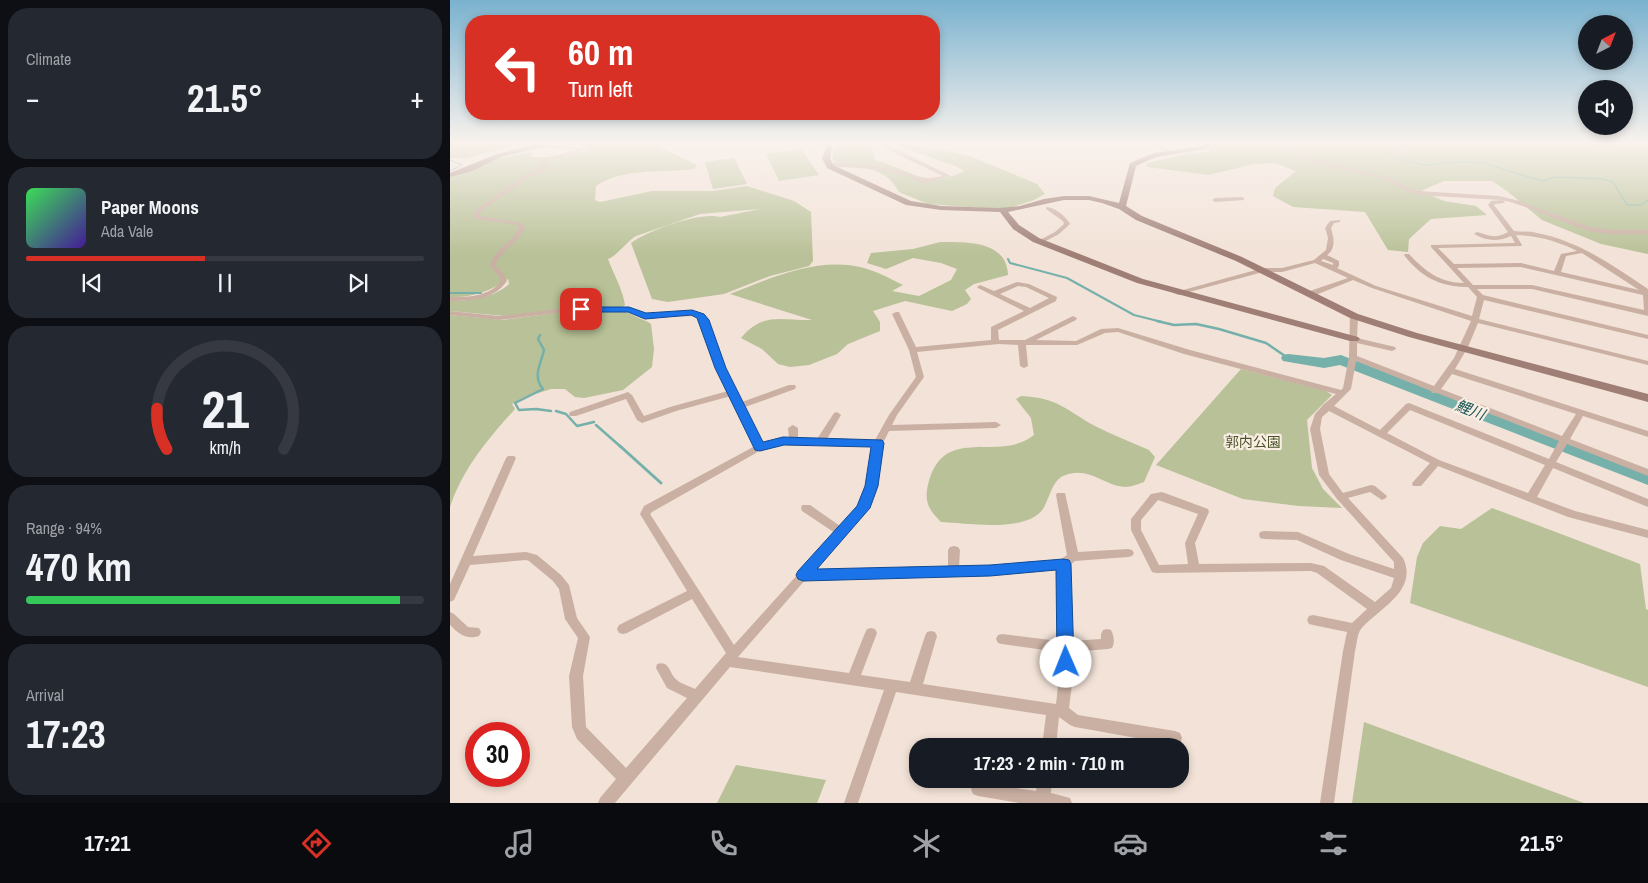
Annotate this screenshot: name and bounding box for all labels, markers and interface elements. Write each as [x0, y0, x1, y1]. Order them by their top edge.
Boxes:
north arrow [1578, 15, 1632, 70]
map controls [1578, 15, 1633, 135]
text: 60 m [568, 29, 633, 76]
icon: left [485, 35, 550, 100]
text: Climate [26, 48, 71, 70]
text: 21.5° [187, 73, 263, 124]
text: Turn left [568, 74, 633, 104]
text: − [26, 79, 39, 117]
text: + [411, 79, 424, 117]
button: sound [1578, 80, 1633, 135]
text: Paper Moons [101, 194, 199, 220]
text: Ada Vale [101, 220, 153, 242]
icon: previous [78, 269, 106, 297]
icon: pause [211, 269, 239, 297]
icon: next [344, 269, 372, 297]
pin [560, 288, 602, 330]
icon: arrive [567, 295, 595, 323]
text: 21 [201, 374, 249, 444]
water label: 鯉川 [1452, 394, 1490, 425]
park label: 郭内公園 [1225, 433, 1281, 451]
text: km/h [209, 436, 241, 460]
text: Range · 94% [26, 517, 102, 539]
text: 470 km [26, 542, 132, 593]
position arrow [1039, 635, 1091, 687]
text: Arrival [26, 684, 64, 706]
text: 17:23 [26, 709, 106, 760]
speed limit sign: 30 [465, 722, 530, 787]
text: 17:23 · 2 min · 710 m [974, 750, 1124, 776]
icon: directions [299, 826, 334, 861]
icon: music [502, 826, 537, 861]
icon: phone [706, 826, 741, 861]
icon: climate [909, 826, 944, 861]
icon: car [1113, 826, 1148, 861]
icon: filters [1316, 826, 1351, 861]
text: 17:21 [84, 828, 130, 858]
text: 21.5° [1520, 828, 1564, 858]

